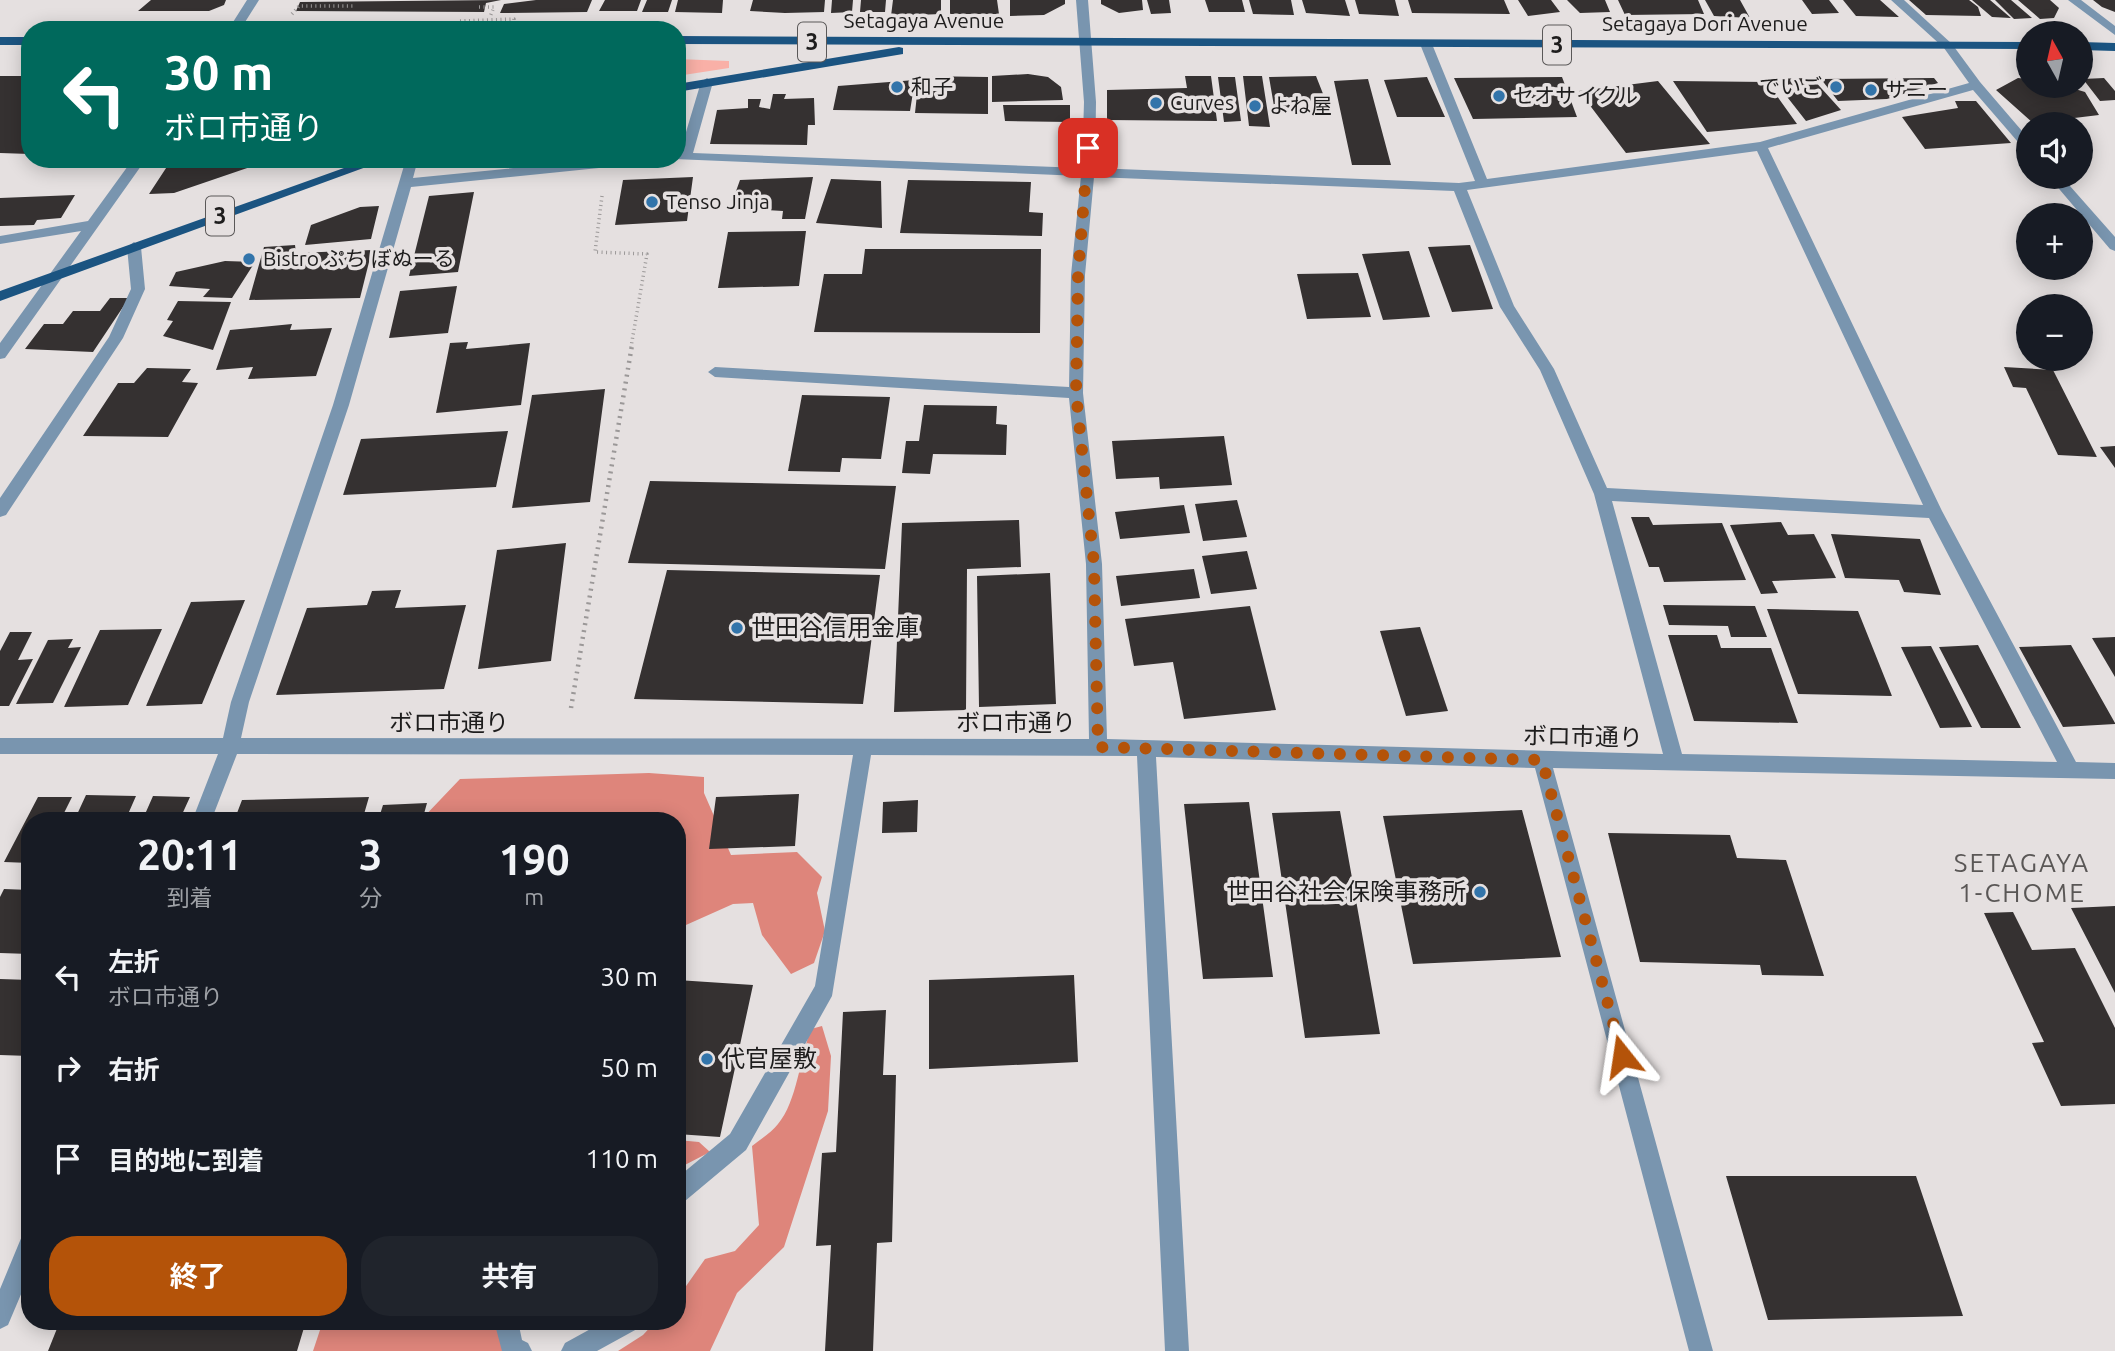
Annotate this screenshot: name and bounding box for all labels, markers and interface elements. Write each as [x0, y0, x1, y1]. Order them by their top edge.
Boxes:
street label: Setagaya Avenue [844, 8, 1004, 32]
street label: Setagaya Dori Avenue [1602, 11, 1808, 35]
north arrow [2016, 21, 2093, 98]
map controls [2016, 21, 2093, 371]
road number: 3 [798, 22, 826, 61]
road number: 3 [1543, 26, 1571, 64]
text: 30 m [164, 44, 273, 99]
icon: left [49, 49, 140, 140]
place label: 和子 [911, 74, 953, 98]
place label: でいご [1759, 74, 1822, 98]
place label: サニー [1885, 77, 1948, 101]
marker: 和子 [889, 79, 905, 95]
marker: でいご [1828, 79, 1844, 95]
marker: サニー [1863, 82, 1879, 98]
place label: セオサイクル [1513, 83, 1638, 107]
marker: セオサイクル [1491, 88, 1507, 104]
place label: Curves [1170, 90, 1234, 114]
place label: よね屋 [1269, 93, 1332, 117]
marker: Curves [1148, 95, 1164, 111]
marker: よね屋 [1247, 98, 1263, 114]
text: ボロ市通り [164, 109, 324, 145]
button: sound [2016, 112, 2093, 189]
pin [1058, 118, 1118, 178]
icon: arrive [1069, 129, 1107, 167]
place label: Tenso Jinja [666, 189, 770, 213]
marker: Tenso Jinja [644, 194, 660, 210]
road number: 3 [206, 196, 234, 236]
button: + [2016, 203, 2093, 280]
place label: Bistro ぷち ぼぬーる [263, 246, 455, 270]
marker: Bistro ぷち ぼぬーる [241, 251, 257, 267]
button: − [2016, 294, 2093, 371]
place label: 世田谷信用金庫 [751, 614, 919, 641]
marker: 世田谷信用金庫 [729, 620, 745, 636]
street label: ボロ市通り [389, 709, 509, 736]
street label: ボロ市通り [956, 709, 1076, 736]
street label: ボロ市通り [1523, 722, 1643, 751]
text: 20:11 [137, 831, 242, 878]
text: 3 [359, 831, 382, 878]
text: 190 [499, 836, 570, 883]
district label: SETAGAYA 1-CHOME [1954, 848, 2090, 907]
place label: 世田谷社会保険事務所 [1226, 878, 1466, 905]
text: m [524, 884, 544, 909]
marker: 世田谷社会保険事務所 [1472, 884, 1488, 900]
text: 到着 [167, 885, 213, 910]
text: 分 [359, 885, 382, 910]
text: 左折 [108, 947, 160, 976]
icon: left [49, 958, 87, 996]
text: 30 m [600, 962, 658, 991]
text: ボロ市通り [108, 984, 223, 1009]
position arrow [1585, 1019, 1659, 1093]
place label: 代官屋敷 [721, 1045, 817, 1072]
icon: right [49, 1049, 87, 1087]
marker: 代官屋敷 [699, 1051, 715, 1067]
text: 50 m [600, 1053, 658, 1082]
text: 右折 [108, 1055, 160, 1084]
icon: arrive [49, 1140, 87, 1178]
text: 110 m [586, 1144, 658, 1173]
text: 目的地に到着 [108, 1146, 264, 1175]
button: 終了 [49, 1236, 347, 1316]
button: 共有 [361, 1236, 658, 1316]

